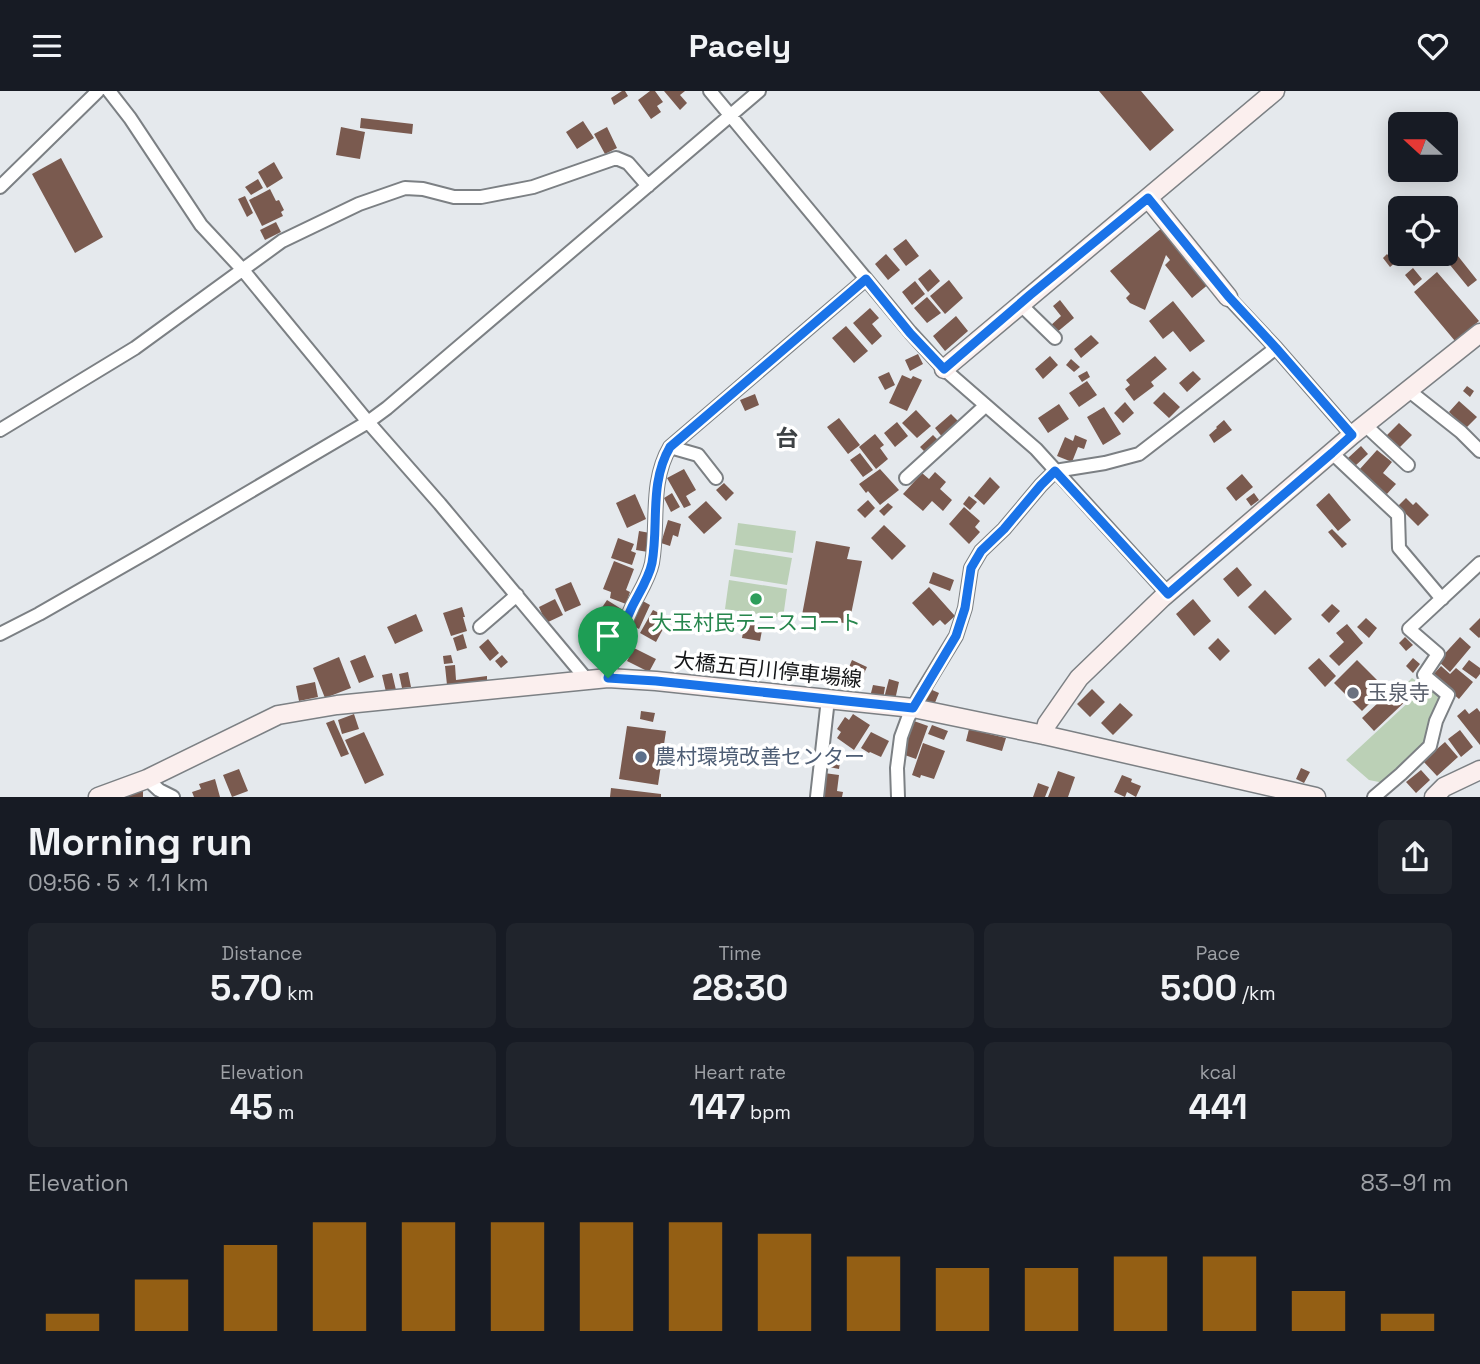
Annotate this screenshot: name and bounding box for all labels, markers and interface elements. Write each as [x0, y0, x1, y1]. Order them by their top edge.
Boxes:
text: Pacely [689, 26, 791, 66]
icon: menu [28, 27, 66, 65]
icon: heart [1414, 27, 1452, 65]
north arrow [1388, 112, 1458, 182]
map controls [1388, 112, 1458, 266]
button: locate [1388, 196, 1458, 266]
district label: 台 [776, 423, 799, 453]
marker: 大玉村民テニスコート [748, 591, 764, 607]
pin [578, 606, 638, 678]
place label: 大玉村民テニスコート [651, 609, 861, 636]
icon: arrive [589, 617, 627, 655]
street label: 大橋五百川停車場線 [673, 646, 863, 693]
place label: 玉泉寺 [1367, 679, 1430, 706]
marker: 玉泉寺 [1345, 685, 1361, 701]
place label: 農村環境改善センター [655, 743, 865, 770]
marker: 農村環境改善センター [633, 749, 649, 765]
text: Morning run [28, 818, 253, 866]
button: share [1378, 820, 1452, 894]
text: 09:56 · 5 × 1.1 km [28, 868, 209, 898]
text: Distance [222, 941, 302, 966]
text: Time [718, 941, 762, 966]
text: Pace [1196, 941, 1240, 966]
text: 5.70 [210, 966, 282, 1010]
text: 28:30 [692, 966, 788, 1010]
text: 5:00 [1160, 966, 1237, 1010]
text: km [282, 981, 314, 1006]
text: /km [1237, 981, 1276, 1006]
text: Elevation [220, 1060, 304, 1085]
text: Heart rate [694, 1060, 786, 1085]
text: kcal [1200, 1060, 1236, 1085]
text: 45 [230, 1085, 273, 1129]
text: 147 [689, 1085, 745, 1129]
text: 441 [1188, 1085, 1248, 1129]
text: m [273, 1100, 294, 1125]
text: bpm [745, 1100, 791, 1125]
text: Elevation [28, 1168, 129, 1198]
text: 83–91 m [1360, 1168, 1452, 1198]

